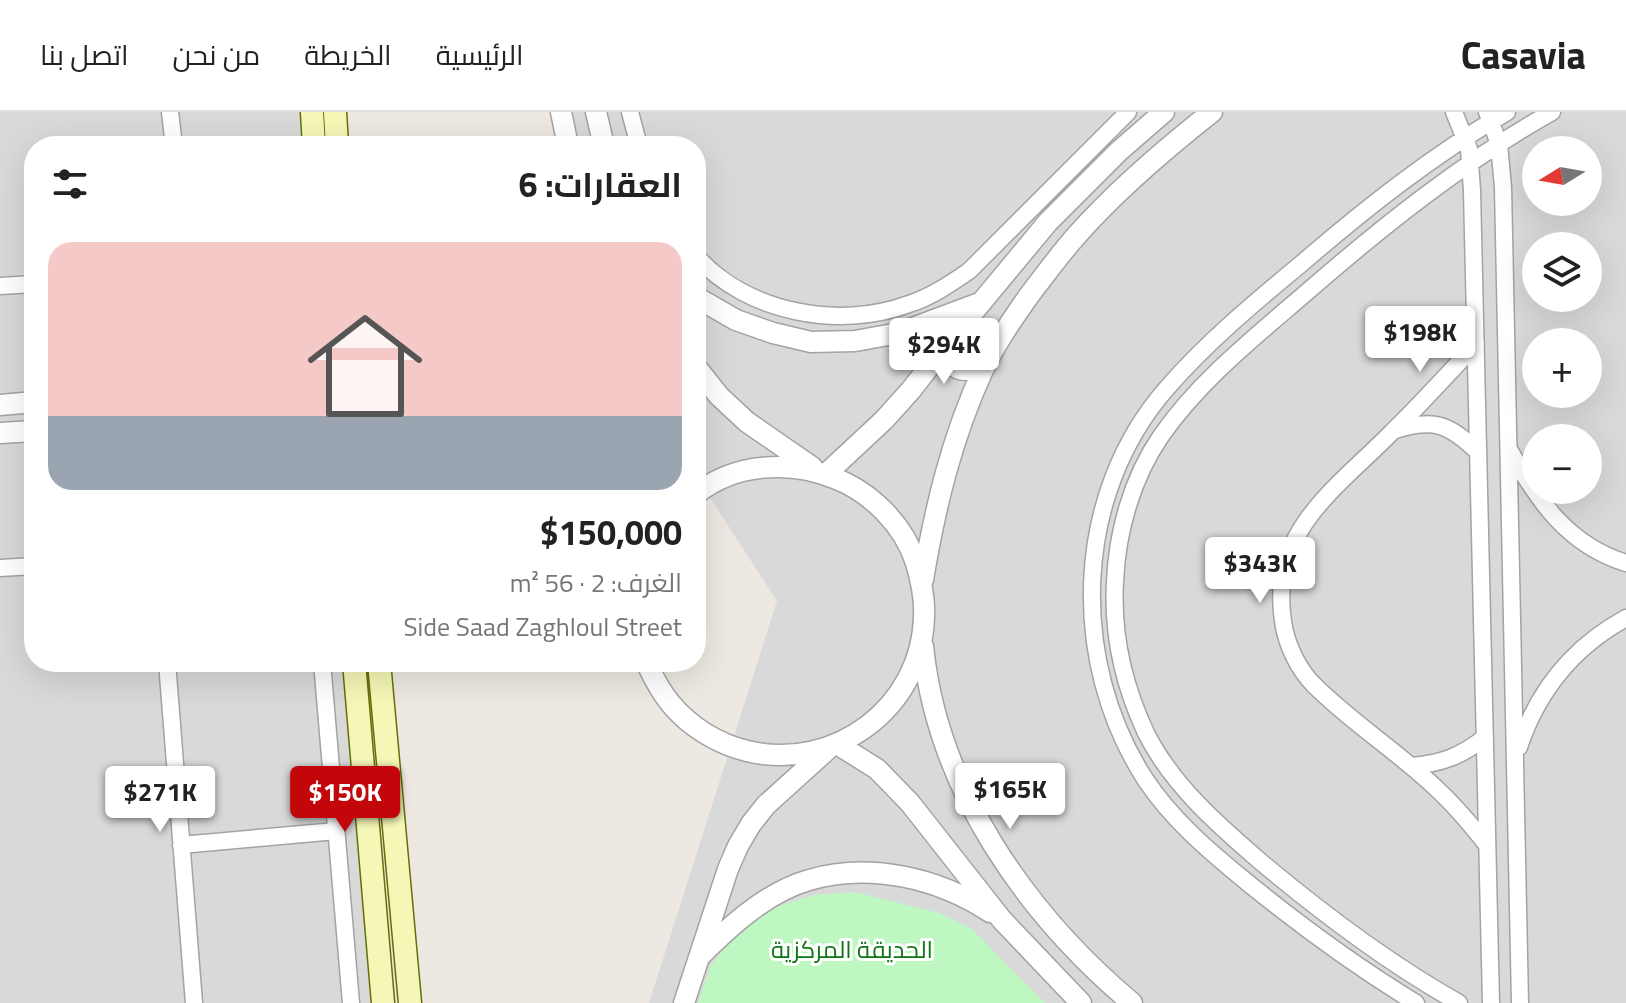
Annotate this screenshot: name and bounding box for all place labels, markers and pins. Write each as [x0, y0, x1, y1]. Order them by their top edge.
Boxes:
pin: $198K [1364, 306, 1476, 374]
pin: $294K [888, 318, 1000, 386]
pin: $343K [1204, 537, 1316, 605]
pin: $165K [954, 763, 1066, 831]
pin: $271K [104, 766, 216, 834]
pin: $150K [289, 766, 401, 834]

